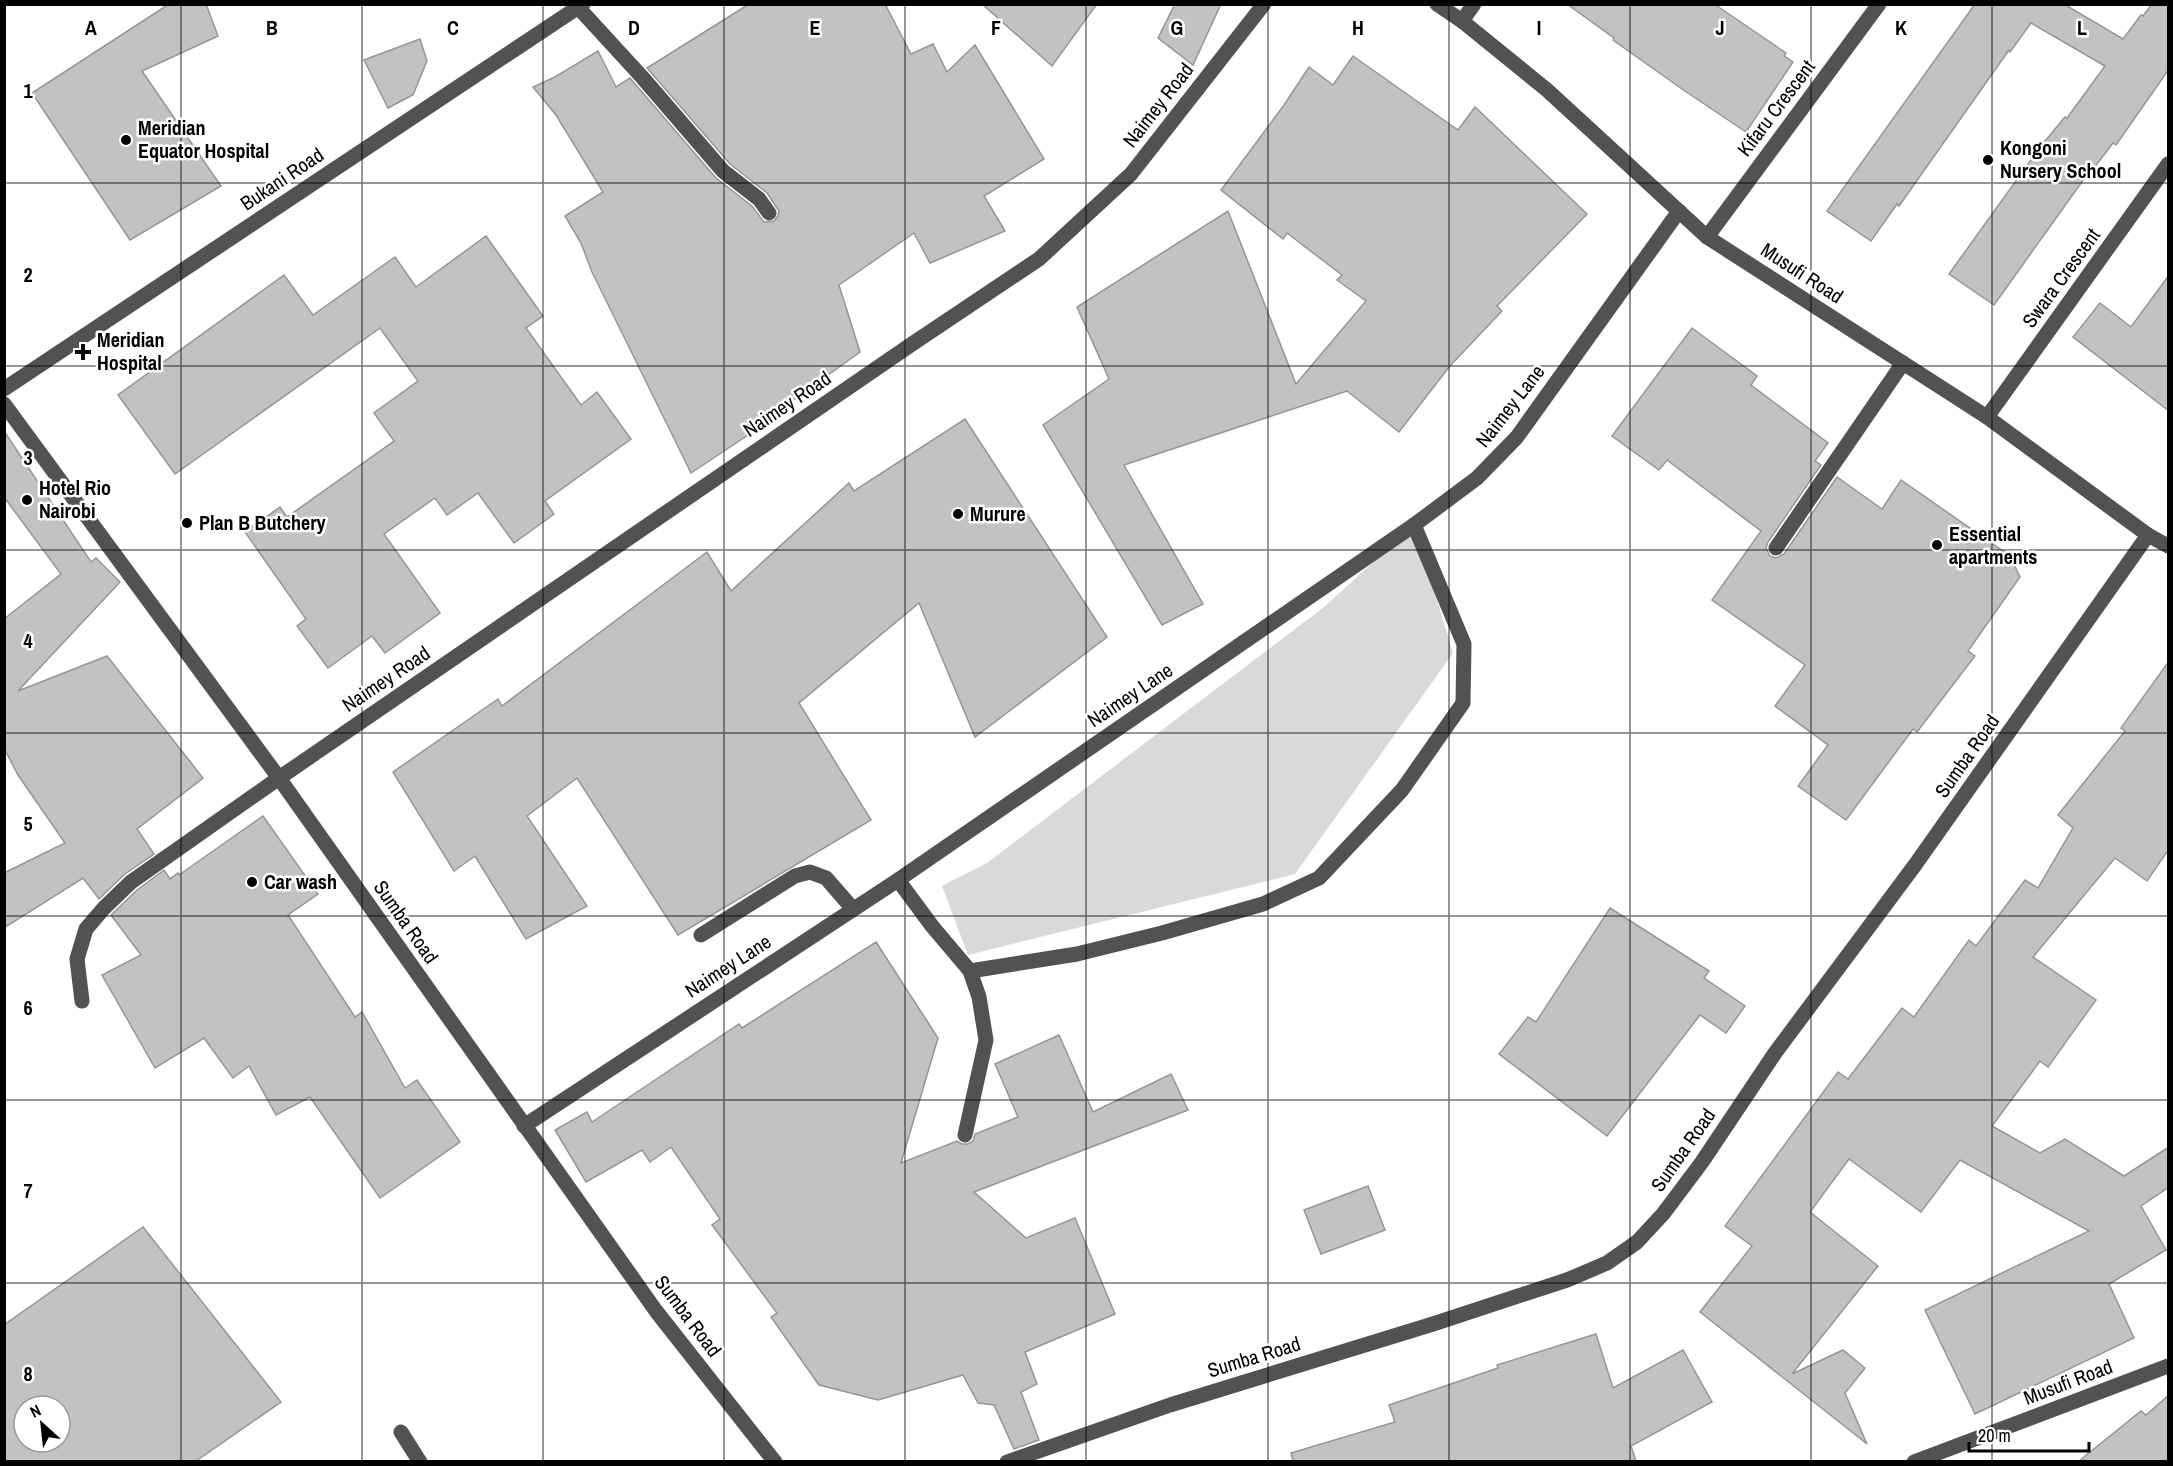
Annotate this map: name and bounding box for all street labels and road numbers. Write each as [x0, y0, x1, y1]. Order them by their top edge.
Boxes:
street label: Kifaru Crescent [1731, 54, 1821, 161]
street label: Naimey Road [1116, 57, 1199, 153]
street label: Bukani Road [235, 141, 329, 216]
street label: Swara Crescent [2015, 222, 2106, 333]
street label: Musufi Road [1756, 236, 1849, 309]
street label: Naimey Lane [1469, 359, 1550, 452]
street label: Naimey Road [738, 364, 836, 443]
street label: Naimey Road [337, 639, 435, 718]
street label: Naimey Lane [1082, 656, 1178, 733]
street label: Sumba Road [1928, 709, 2005, 803]
street label: Sumba Road [368, 875, 445, 969]
street label: Naimey Lane [679, 928, 776, 1003]
street label: Sumba Road [1644, 1103, 1721, 1197]
street label: Sumba Road [649, 1269, 728, 1362]
street label: Sumba Road [1204, 1330, 1304, 1383]
street label: Musufi Road [2020, 1352, 2116, 1411]

